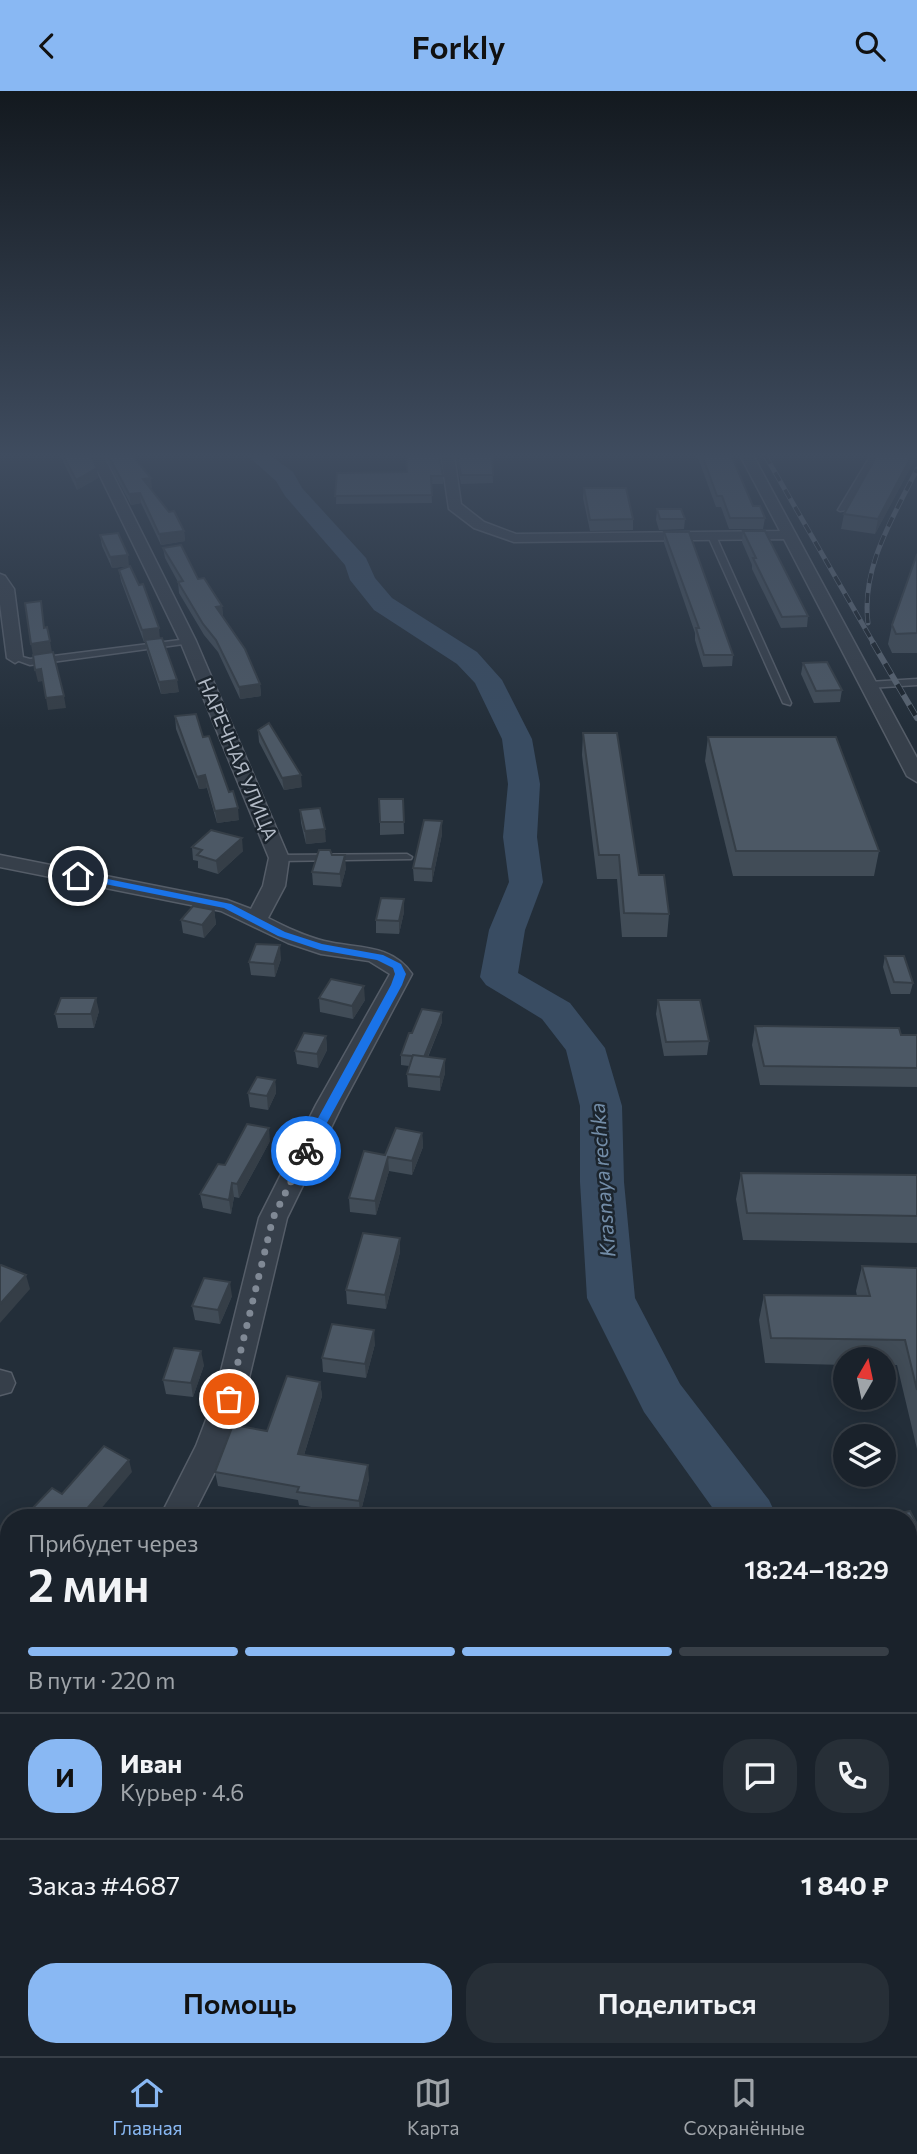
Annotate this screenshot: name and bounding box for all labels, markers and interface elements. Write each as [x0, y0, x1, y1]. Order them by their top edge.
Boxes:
text: Forkly [412, 26, 505, 66]
icon: back [28, 27, 66, 65]
icon: search [851, 27, 889, 65]
street label: НАРЕЧНАЯ УЛИЦА [194, 674, 283, 844]
pin [48, 846, 108, 906]
icon: home [59, 857, 97, 895]
water label: Krasnaya rechka [584, 1102, 619, 1258]
courier [271, 1116, 341, 1186]
icon: bike [287, 1132, 325, 1170]
north arrow [833, 1347, 896, 1411]
map controls [833, 1347, 896, 1487]
pin [199, 1369, 259, 1429]
icon: bag [210, 1380, 248, 1418]
button: layers [833, 1424, 896, 1487]
text: Прибудет через [28, 1529, 198, 1557]
text: 18:24–18:29 [744, 1553, 889, 1584]
text: 2 мин [28, 1555, 150, 1611]
text: В пути · 220 m [28, 1666, 175, 1694]
button: chat [723, 1739, 797, 1813]
button: phone [815, 1739, 889, 1813]
text: Иван [120, 1747, 182, 1778]
text: И [55, 1761, 75, 1792]
text: Курьер · 4.6 [120, 1778, 244, 1806]
text: Заказ #4687 [28, 1869, 180, 1900]
text: 1 840 ₽ [801, 1869, 889, 1900]
button: Помощь [28, 1963, 452, 2043]
button: Поделиться [466, 1963, 889, 2043]
tab: Главная [112, 2074, 183, 2139]
tab: Карта [407, 2074, 459, 2139]
tab: Сохранённые [684, 2074, 805, 2139]

